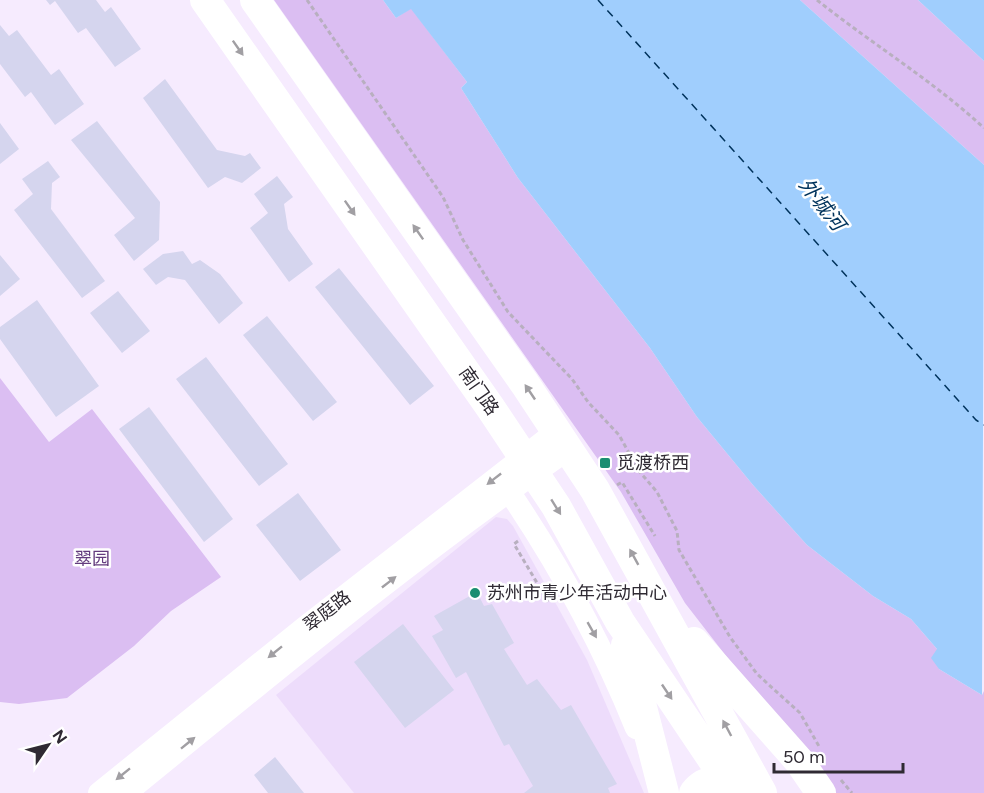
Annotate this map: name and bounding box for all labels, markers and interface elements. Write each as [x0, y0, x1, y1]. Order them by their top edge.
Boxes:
one-way arrow [232, 40, 244, 56]
water label: 外城河 [794, 173, 852, 238]
one-way arrow [344, 199, 356, 215]
one-way arrow [413, 224, 424, 240]
street label: 南门路 [455, 363, 503, 419]
one-way arrow [524, 384, 536, 400]
place label: 觅渡桥西 [617, 452, 689, 474]
marker: 觅渡桥西 [598, 456, 612, 470]
one-way arrow [486, 473, 502, 486]
one-way arrow [550, 499, 561, 515]
park label: 翠园 [74, 548, 110, 570]
one-way arrow [629, 548, 639, 565]
one-way arrow [382, 577, 397, 589]
place label: 苏州市青少年活动中心 [487, 582, 667, 604]
street label: 翠庭路 [299, 586, 355, 636]
marker: 苏州市青少年活动中心 [468, 586, 482, 600]
one-way arrow [587, 622, 597, 639]
one-way arrow [267, 645, 282, 657]
one-way arrow [661, 683, 673, 699]
north arrow [18, 715, 78, 775]
one-way arrow [722, 719, 732, 736]
text: N [49, 726, 71, 747]
scale bar [774, 736, 903, 774]
one-way arrow [180, 737, 195, 750]
text: 50 m [783, 746, 825, 768]
one-way arrow [115, 767, 130, 779]

